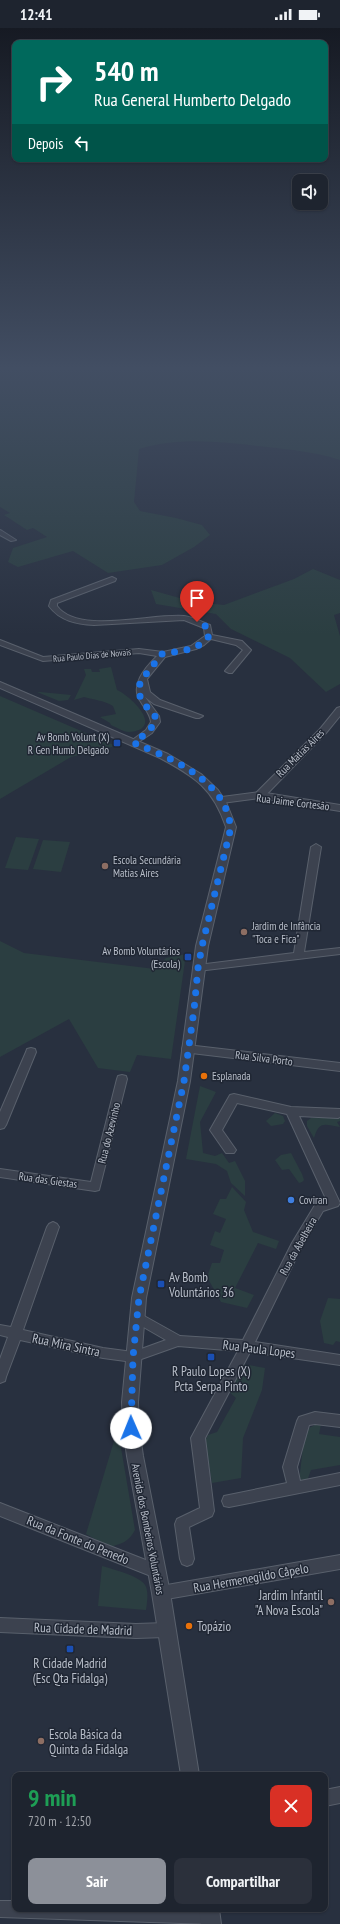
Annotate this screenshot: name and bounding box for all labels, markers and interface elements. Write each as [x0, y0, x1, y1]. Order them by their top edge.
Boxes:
text: 12:41 [20, 5, 52, 24]
text: 540 m [94, 52, 158, 89]
icon: right [28, 56, 80, 108]
text: Rua General Humberto Delgado [94, 88, 291, 111]
icon: left [71, 132, 93, 154]
text: Depois [28, 134, 63, 153]
map controls [292, 174, 328, 210]
button: sound [292, 174, 328, 210]
pin [180, 581, 214, 622]
icon: arrive [186, 587, 208, 609]
street label: Rua Paulo Dias de Novais [52, 646, 132, 664]
street label: Rua Matias Aires [273, 726, 327, 780]
place label: Av Bomb Volunt (X) R Gen Humb Delgado [28, 730, 109, 757]
marker: Av Bomb Volunt (X) R Gen Humb Delgado [112, 738, 122, 748]
street label: Rua Jaime Cortesão [256, 791, 331, 813]
place label: Escola Secundária Matias Aires [113, 853, 181, 880]
marker: Escola Secundária Matias Aires [100, 861, 110, 871]
place label: Jardim de Infância "Toca e Fica" [251, 919, 321, 946]
marker: Jardim de Infância "Toca e Fica" [239, 927, 249, 937]
place label: Av Bomb Voluntários (Escola) [102, 944, 180, 971]
marker: Av Bomb Voluntários (Escola) [183, 952, 193, 962]
street label: Rua Silva Porto [234, 1048, 294, 1068]
place label: Esplanada [212, 1069, 251, 1083]
marker: Esplanada [199, 1071, 209, 1081]
street label: Rua do Azevinho [95, 1101, 123, 1165]
street label: Rua das Giestas [18, 1169, 79, 1191]
place label: Coviran [299, 1193, 327, 1207]
marker: Coviran [286, 1195, 296, 1205]
street label: Rua da Abelheira [276, 1215, 320, 1277]
place label: Av Bomb Voluntários 36 [168, 1269, 234, 1301]
marker: Av Bomb Voluntários 36 [156, 1279, 166, 1289]
street label: Rua Mira Sintra [31, 1330, 101, 1360]
street label: Rua Paula Lopes [222, 1336, 296, 1362]
marker: R Paulo Lopes (X) Pcta Serpa Pinto [206, 1352, 216, 1362]
place label: R Paulo Lopes (X) Pcta Serpa Pinto [172, 1363, 250, 1395]
position arrow [110, 1407, 152, 1449]
street label: Avenida dos Bombeiros Voluntários [128, 1462, 168, 1596]
street label: Rua da Fonte do Penedo [24, 1512, 132, 1568]
street label: Rua Hermenegildo Câpelo [192, 1559, 310, 1597]
place label: Jardim Infantil "A Nova Escola" [255, 1587, 323, 1619]
marker: Jardim Infantil "A Nova Escola" [326, 1597, 336, 1607]
place label: Topázio [197, 1618, 231, 1635]
street label: Rua Cidade de Madrid [34, 1619, 132, 1639]
marker: Topázio [184, 1621, 194, 1631]
marker: R Cidade Madrid (Esc Qta Fidalga) [65, 1644, 75, 1654]
place label: R Cidade Madrid (Esc Qta Fidalga) [33, 1655, 107, 1687]
place label: Escola Básica da Quinta da Fidalga [49, 1726, 128, 1758]
marker: Escola Básica da Quinta da Fidalga [36, 1736, 46, 1746]
text: 9 min [28, 1782, 76, 1813]
button: close [270, 1785, 312, 1827]
text: 720 m · 12:50 [28, 1813, 91, 1830]
button: Sair [28, 1858, 166, 1904]
button: Compartilhar [174, 1858, 312, 1904]

